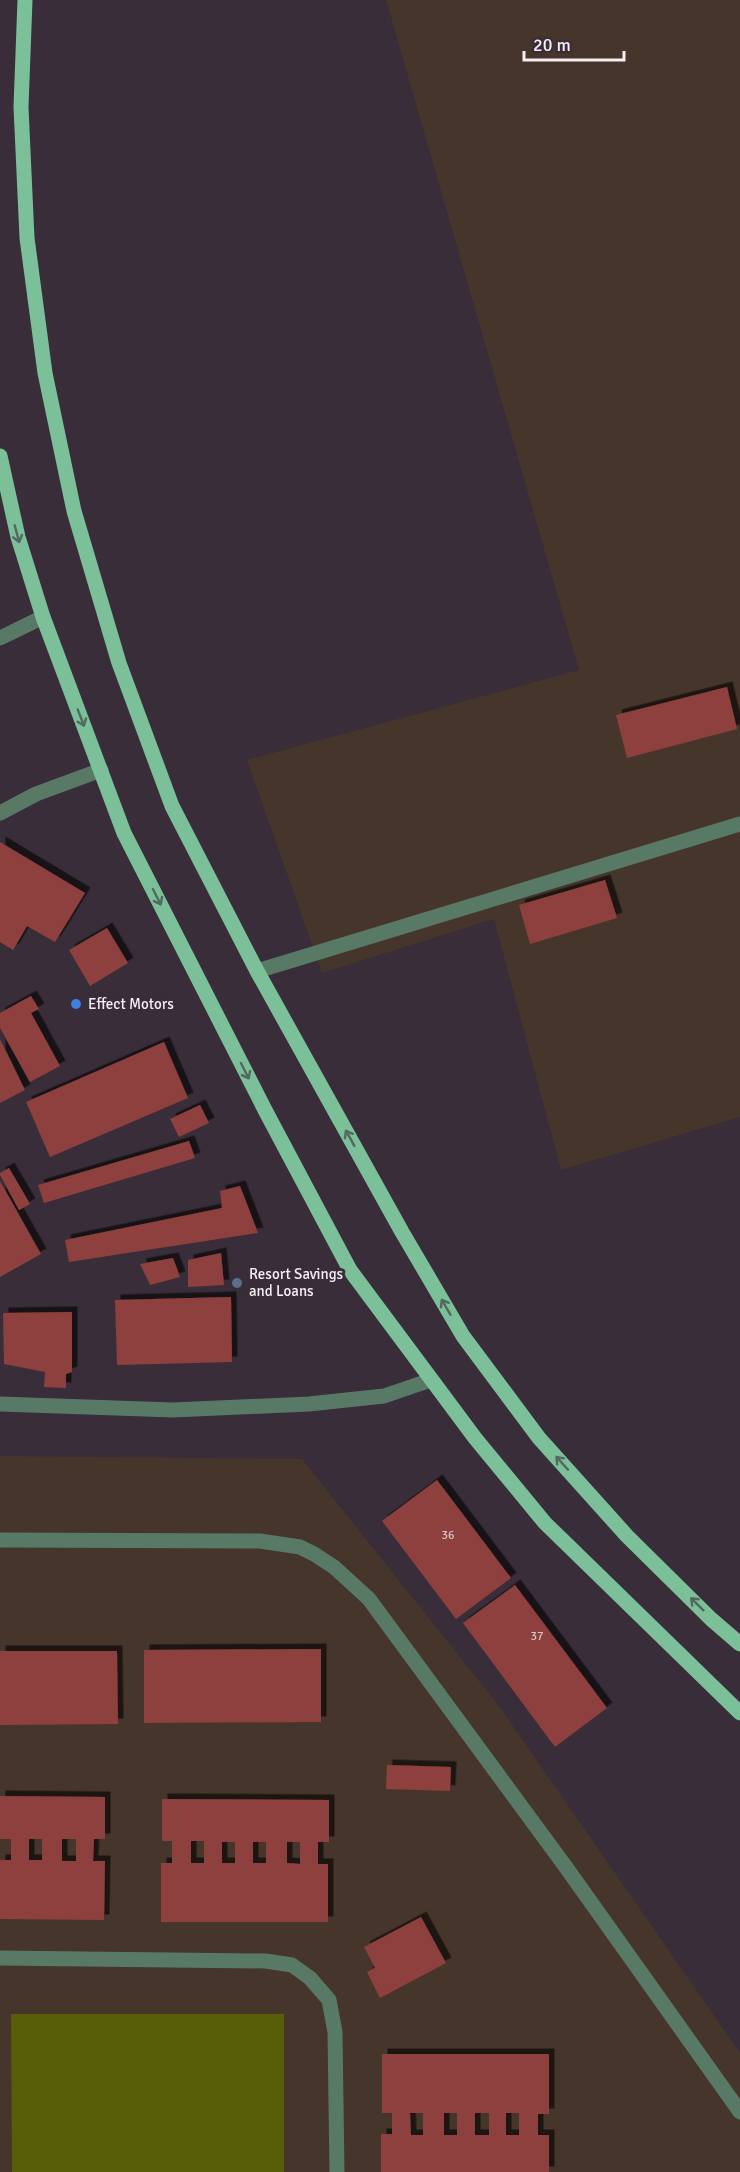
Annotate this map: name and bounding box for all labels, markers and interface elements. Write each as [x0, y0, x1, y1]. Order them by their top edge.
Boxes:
scale bar [524, 24, 624, 62]
text: 20 m [533, 34, 571, 56]
one-way arrow [12, 524, 23, 543]
one-way arrow [77, 708, 88, 727]
one-way arrow [152, 888, 163, 906]
place label: Effect Motors [88, 995, 174, 1013]
marker: Effect Motors [69, 997, 83, 1011]
one-way arrow [240, 1062, 251, 1080]
one-way arrow [343, 1129, 355, 1146]
place label: Resort Savings and Loans [249, 1265, 344, 1300]
marker: Resort Savings and Loans [230, 1276, 244, 1290]
one-way arrow [440, 1299, 452, 1316]
one-way arrow [555, 1456, 569, 1471]
house number: 36 [442, 1528, 454, 1543]
one-way arrow [689, 1597, 704, 1612]
house number: 37 [531, 1629, 543, 1644]

